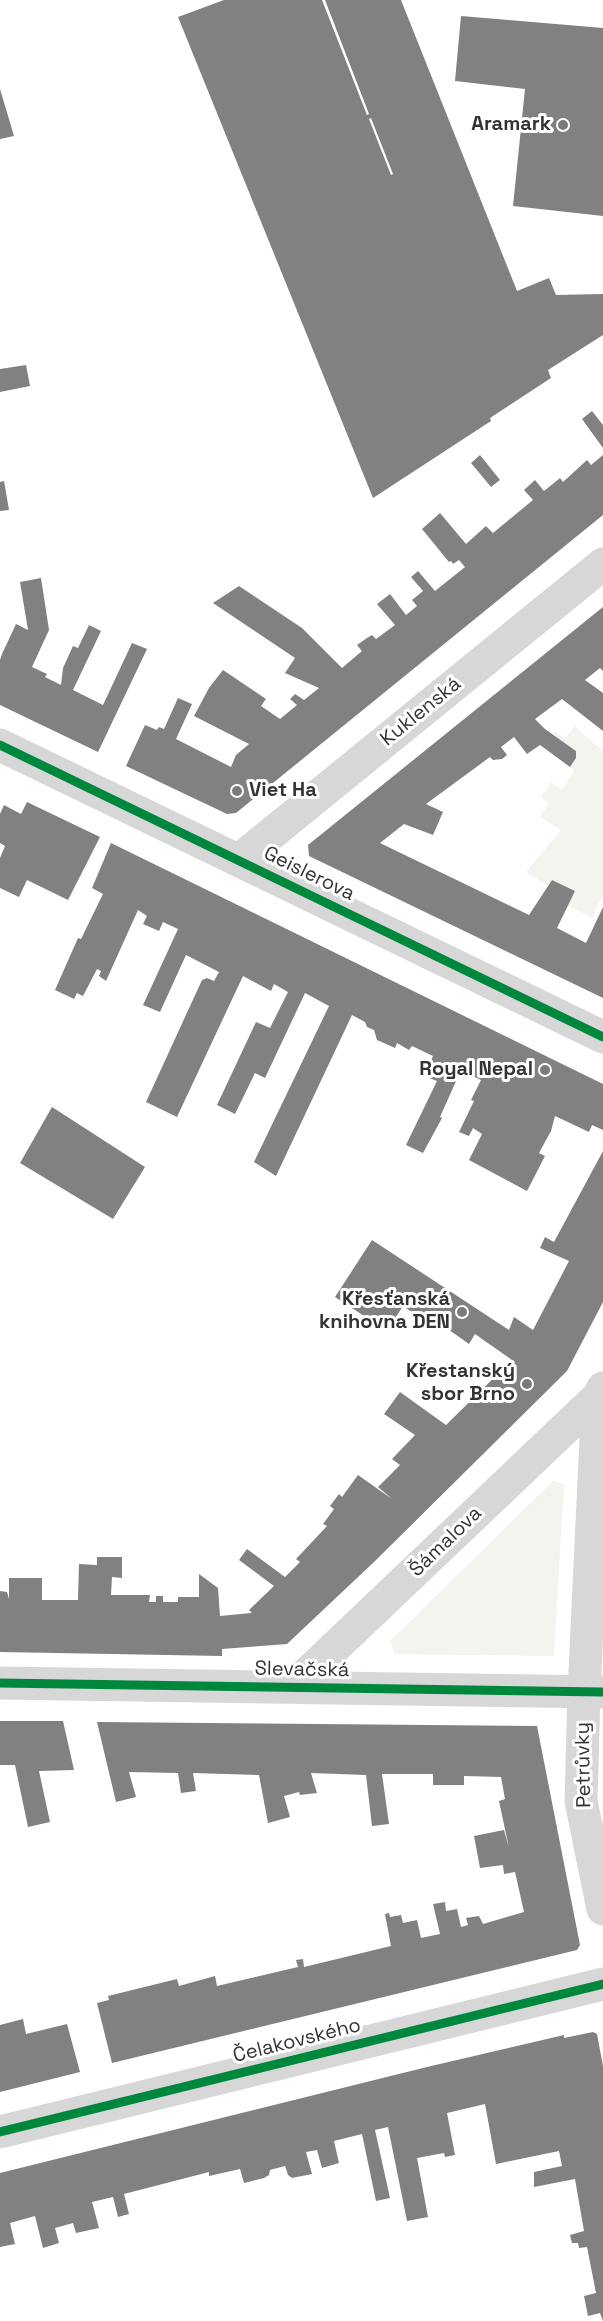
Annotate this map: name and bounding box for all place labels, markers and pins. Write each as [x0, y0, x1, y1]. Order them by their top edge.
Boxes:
place label: Aramark [471, 113, 551, 137]
marker: Aramark [556, 118, 570, 132]
place label: Viet Ha [249, 779, 317, 803]
marker: Viet Ha [230, 784, 244, 798]
place label: Royal Nepal [419, 1058, 533, 1082]
marker: Royal Nepal [538, 1063, 552, 1077]
place label: Křesťanská knihovna DEN [319, 1288, 450, 1335]
marker: Křesťanská knihovna DEN [455, 1305, 469, 1319]
place label: Křestanský sbor Brno [406, 1360, 515, 1407]
marker: Křestanský sbor Brno [520, 1377, 534, 1391]

